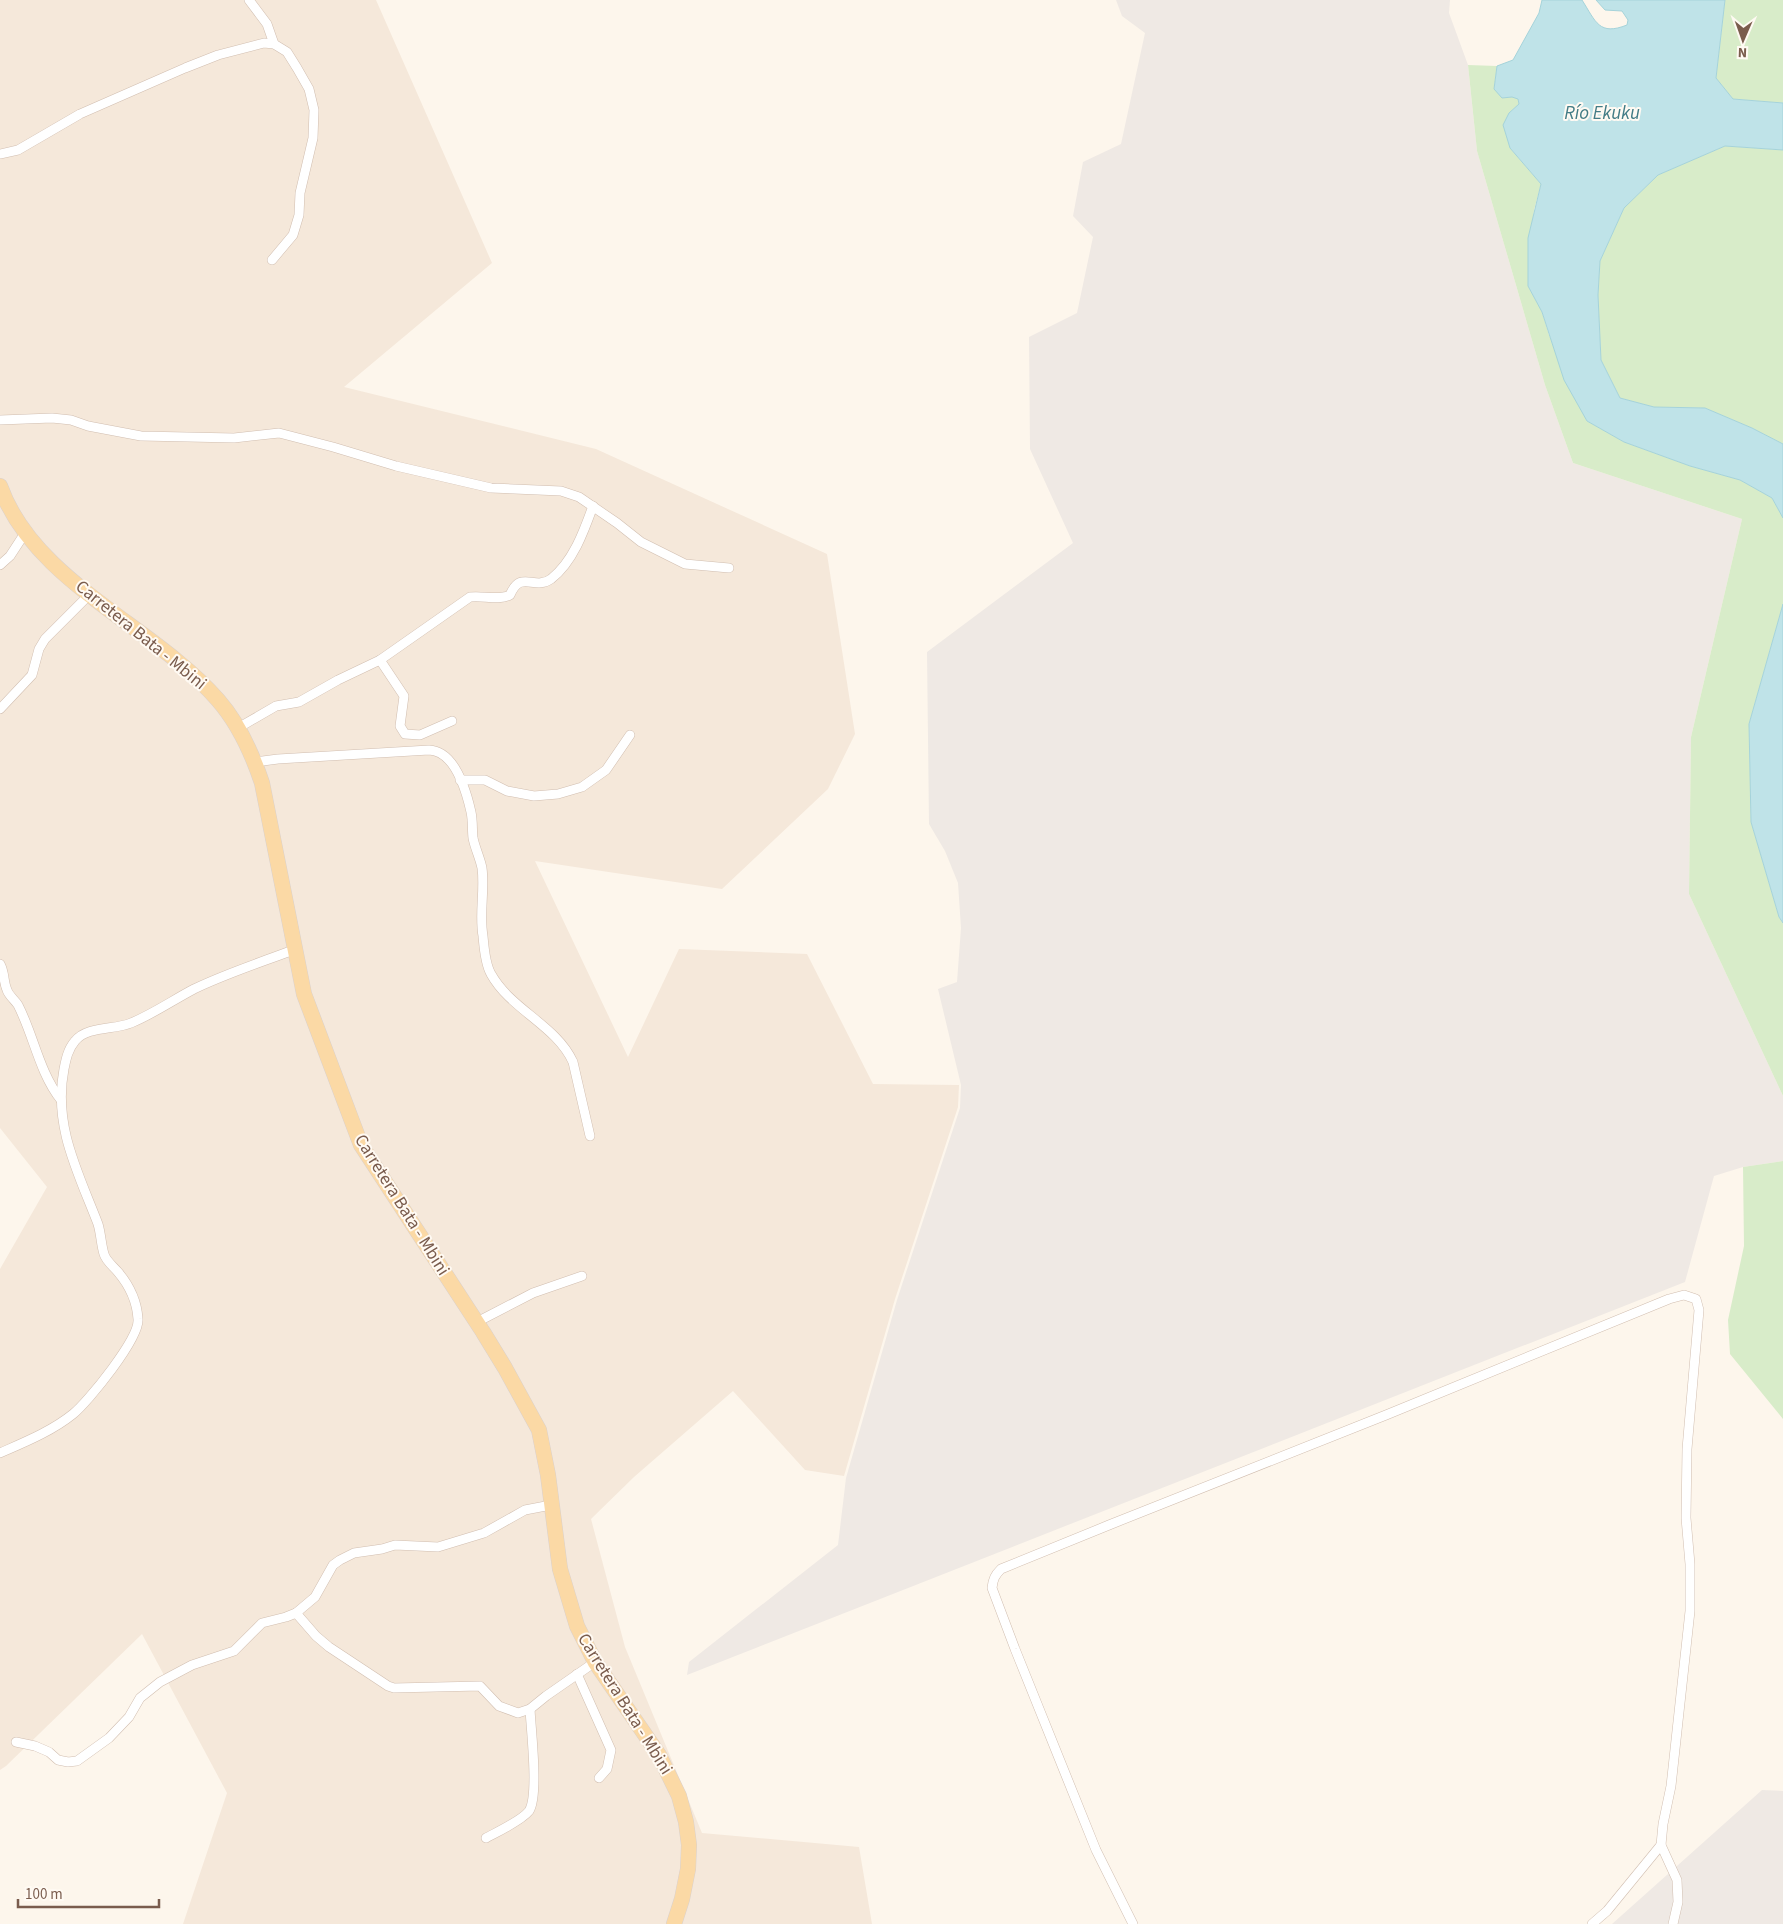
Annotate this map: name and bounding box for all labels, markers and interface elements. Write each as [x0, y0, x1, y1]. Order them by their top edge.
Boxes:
north arrow [1718, 15, 1768, 65]
text: N [1738, 42, 1748, 62]
water label: Río Ekuku [1564, 100, 1640, 127]
street label: Carretera Bata - Mbini [70, 574, 212, 696]
street label: Carretera Bata - Mbini [348, 1130, 456, 1280]
street label: Carretera Bata - Mbini [571, 1629, 679, 1779]
scale bar [18, 1876, 159, 1908]
text: 100 m [25, 1884, 63, 1905]

